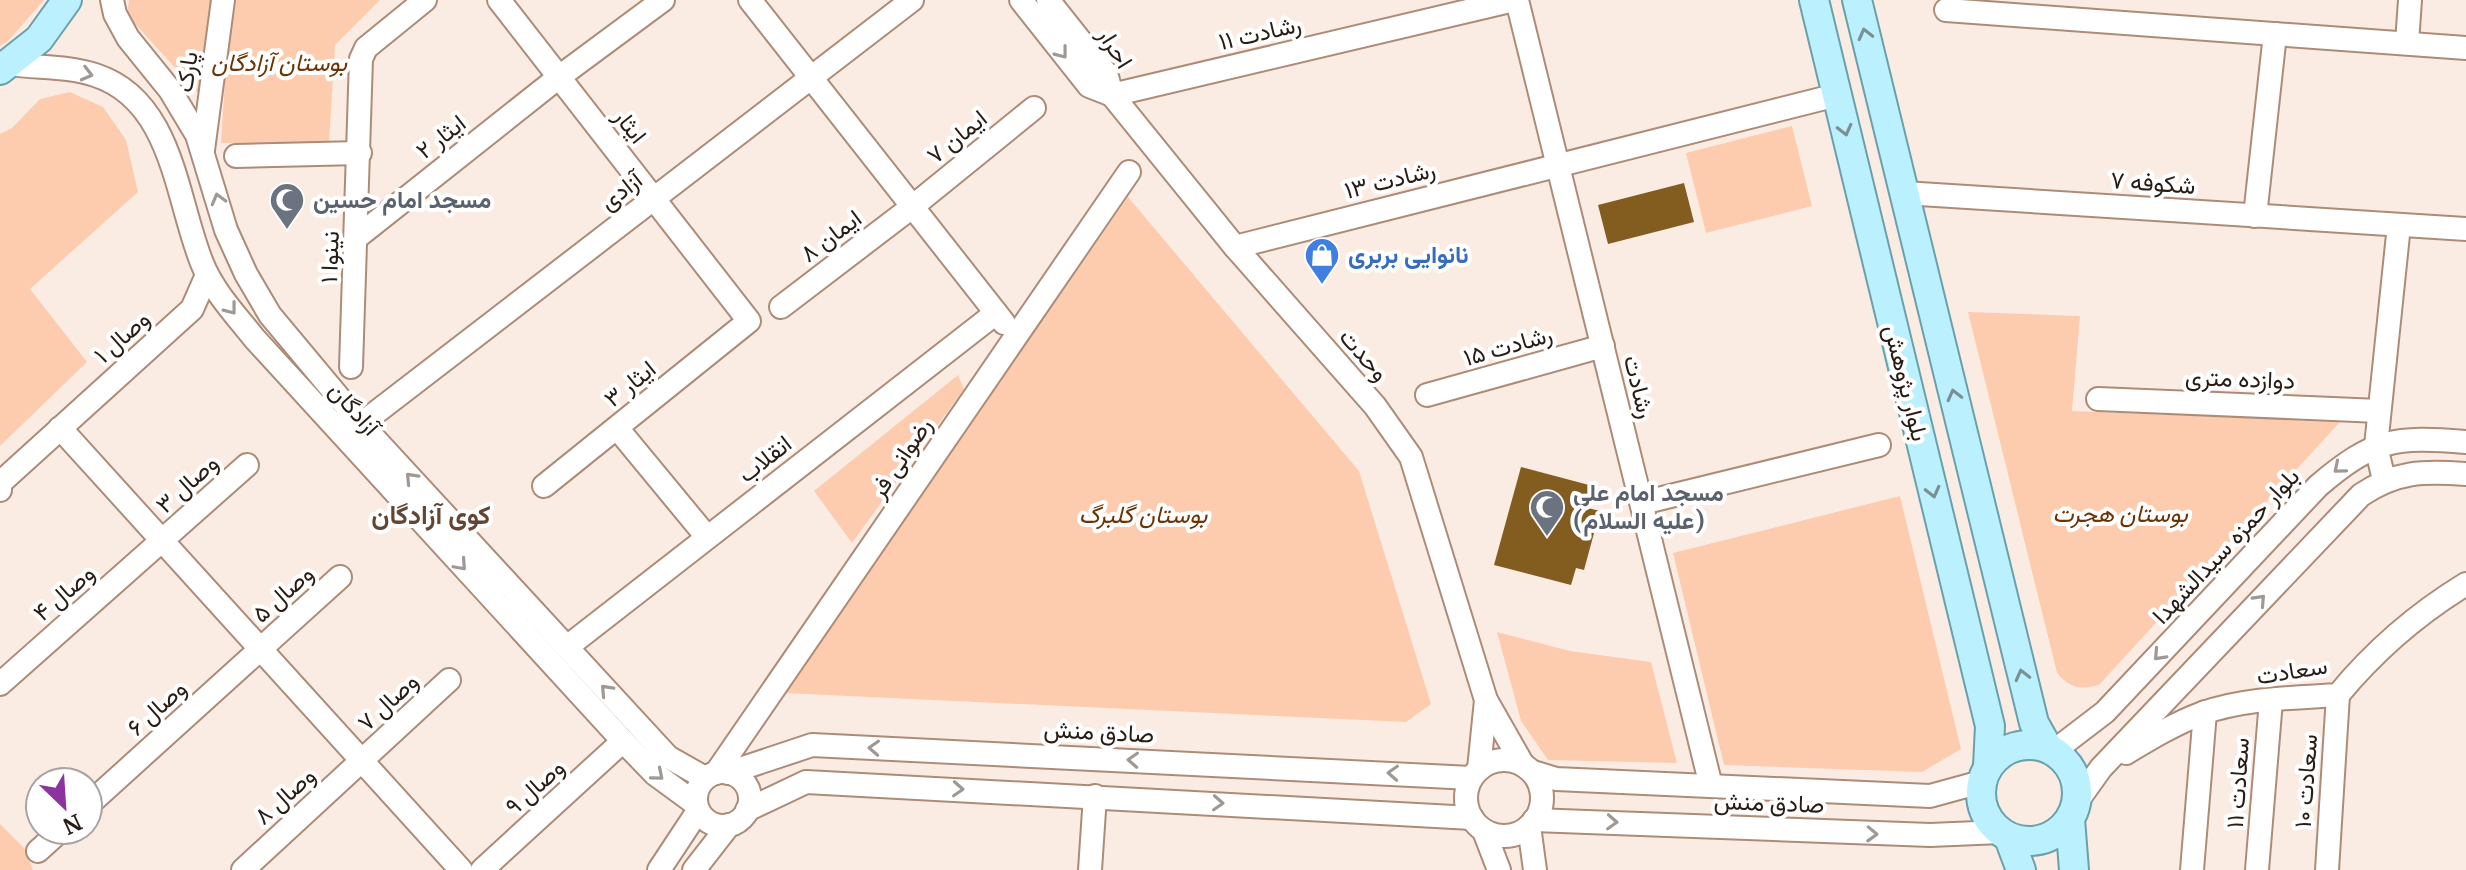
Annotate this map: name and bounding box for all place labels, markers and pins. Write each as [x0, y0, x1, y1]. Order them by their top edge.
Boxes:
mosque icon: مسجد امام حسین [268, 181, 306, 231]
place label: مسجد امام حسین [313, 184, 491, 216]
shop icon: نانوایی بربری [1303, 236, 1341, 286]
place label: نانوایی بربری [1348, 239, 1469, 270]
place label: مسجد امام علی (علیه السلام) [1573, 477, 1724, 537]
mosque icon: مسجد امام علی (علیه السلام) [1528, 488, 1566, 538]

